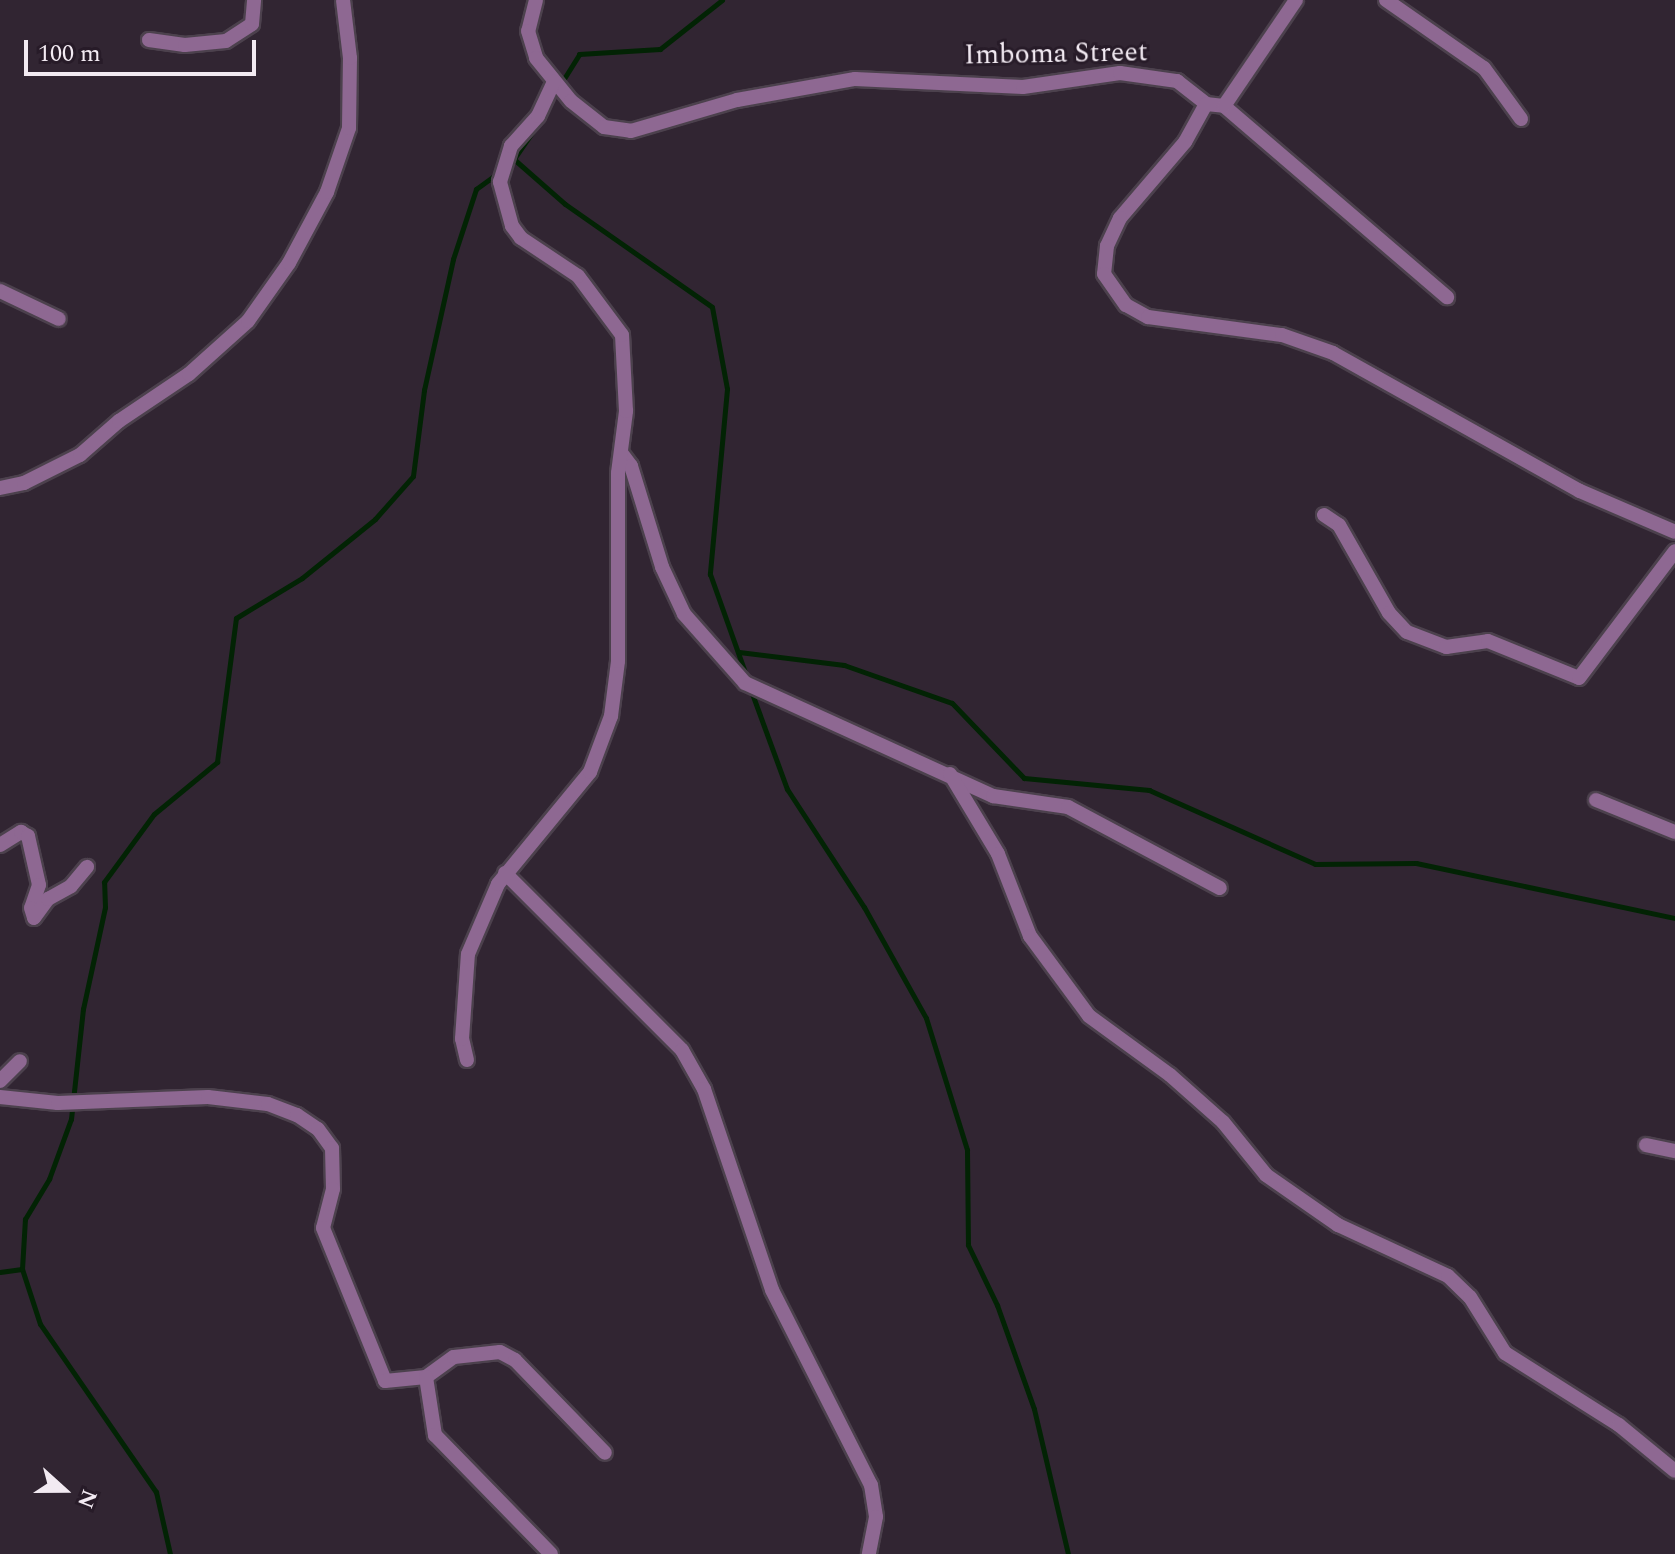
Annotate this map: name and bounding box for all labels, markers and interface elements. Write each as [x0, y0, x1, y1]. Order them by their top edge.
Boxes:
scale bar [28, 24, 260, 74]
text: 100 m [38, 36, 101, 72]
street label: Imboma Street [964, 36, 1148, 72]
north arrow [24, 1450, 104, 1530]
text: N [68, 1484, 105, 1513]

